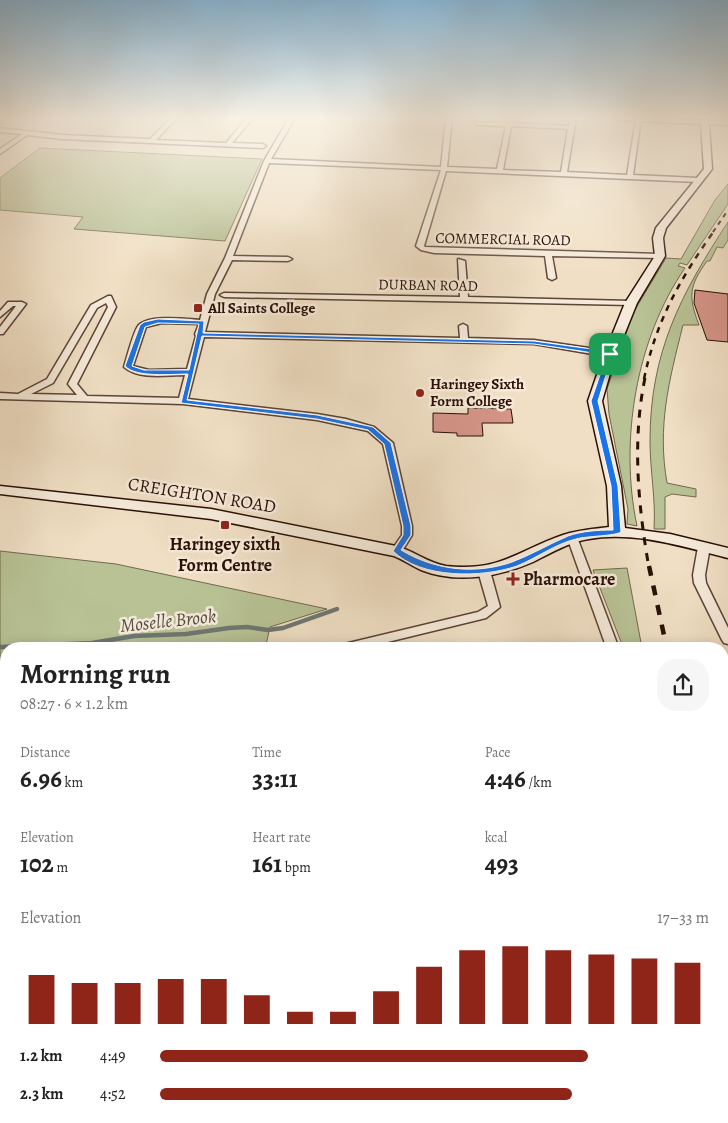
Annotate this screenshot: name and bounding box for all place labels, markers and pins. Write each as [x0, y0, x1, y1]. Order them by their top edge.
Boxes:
place label: All Saints College [207, 298, 315, 318]
marker: All Saints College [192, 302, 204, 314]
pin [589, 333, 631, 375]
place label: Haringey Sixth Form College [430, 374, 524, 411]
marker: Haringey Sixth Form College [414, 387, 426, 399]
marker: Haringey sixth Form Centre [219, 519, 231, 531]
place label: Haringey sixth Form Centre [170, 532, 281, 577]
place label: Pharmocare [523, 567, 615, 591]
marker: Pharmocare [507, 573, 519, 585]

